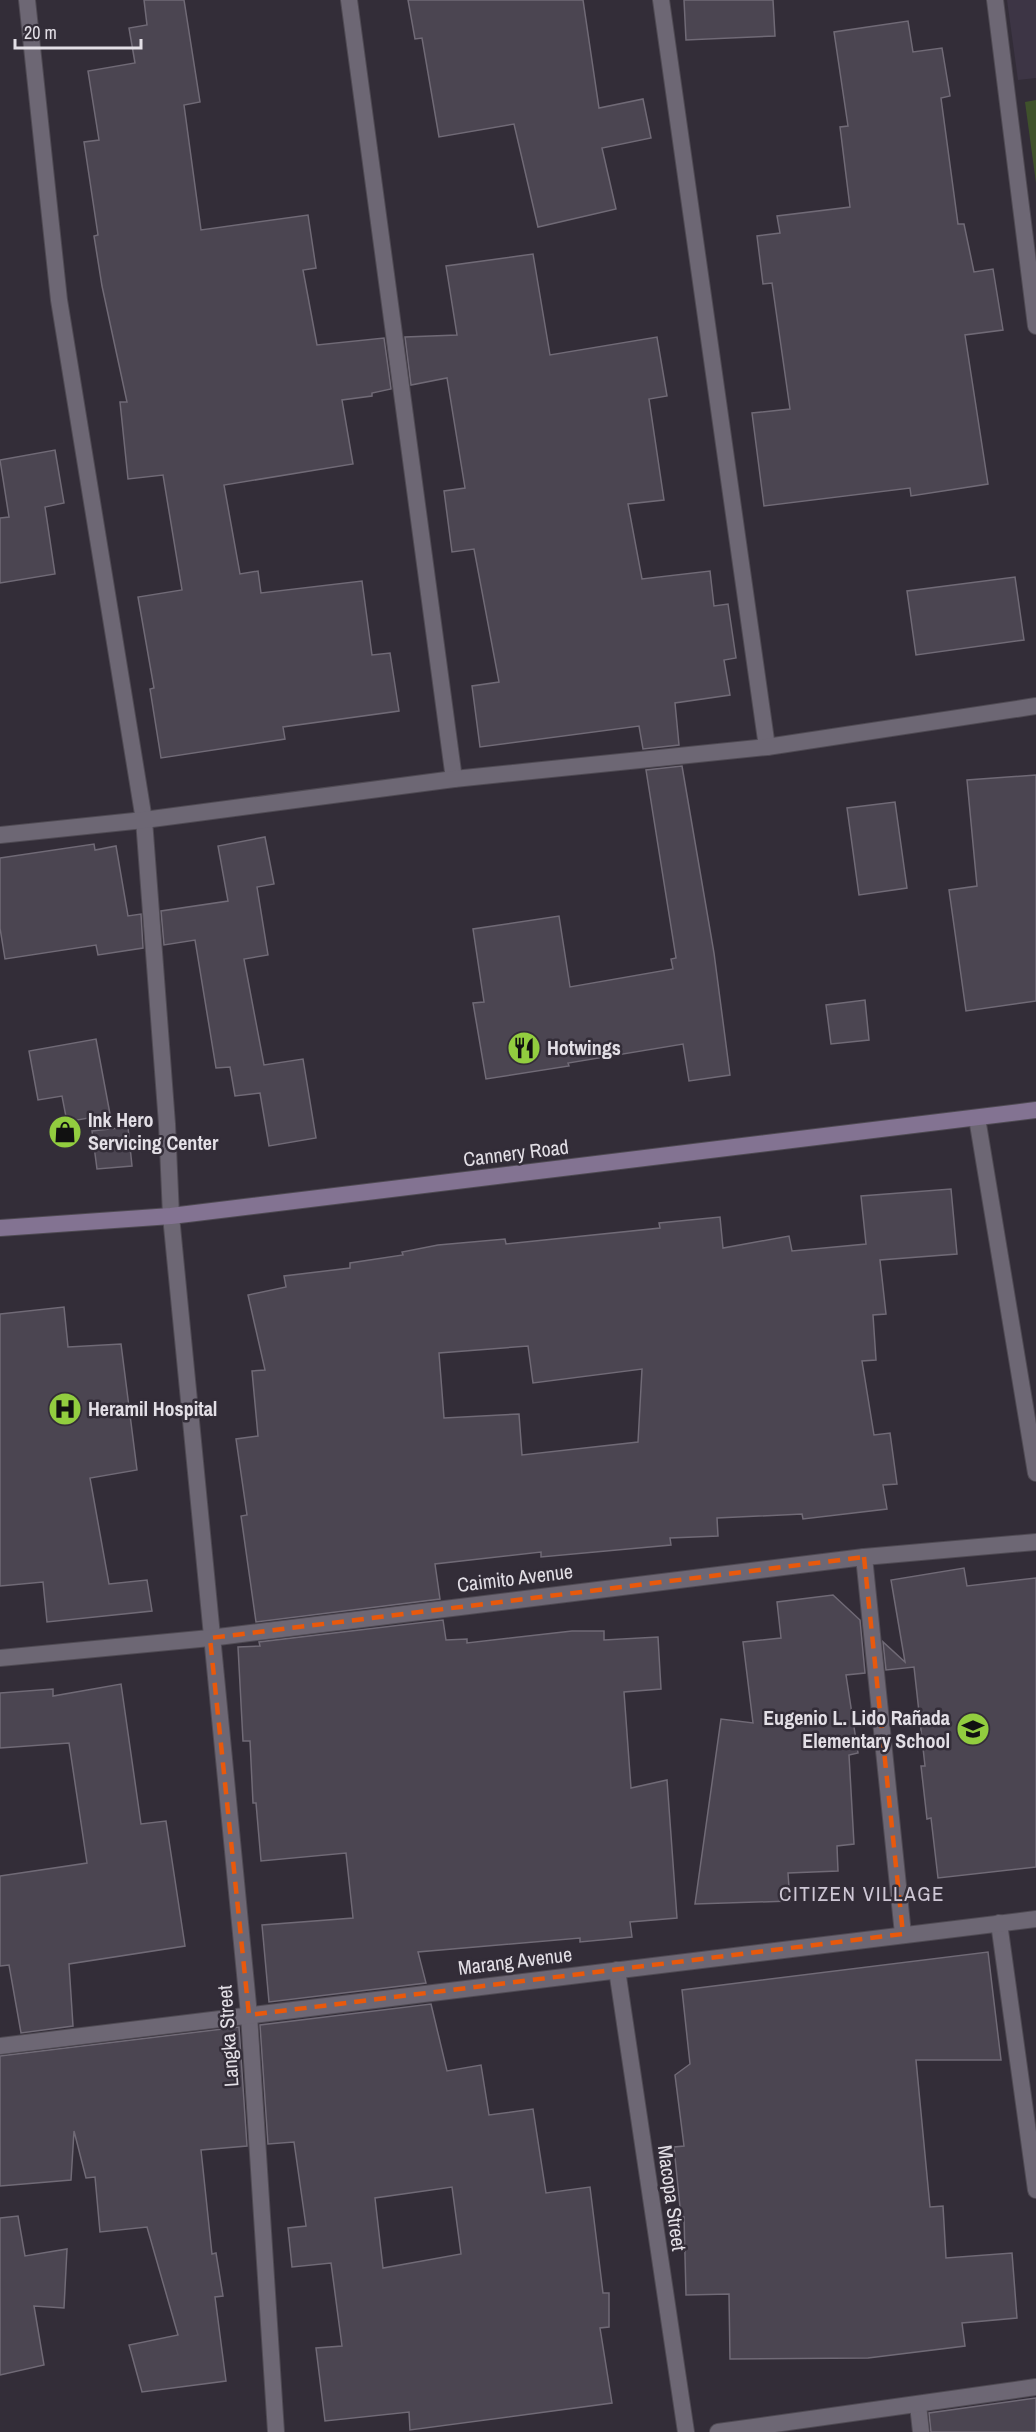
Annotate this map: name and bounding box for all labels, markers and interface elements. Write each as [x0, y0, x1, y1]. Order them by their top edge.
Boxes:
scale bar [15, 12, 141, 50]
text: 20 m [24, 20, 57, 45]
restaurant icon: Hotwings [506, 1030, 542, 1066]
place label: Hotwings [547, 1034, 621, 1061]
place label: Ink Hero Servicing Center [88, 1106, 219, 1156]
shop icon: Ink Hero Servicing Center [47, 1114, 83, 1150]
street label: Cannery Road [462, 1133, 570, 1172]
hospital icon: Heramil Hospital [47, 1391, 83, 1427]
place label: Heramil Hospital [88, 1395, 217, 1422]
street label: Caimito Avenue [456, 1557, 574, 1598]
place label: Eugenio L. Lido Rañada Elementary School [763, 1704, 950, 1754]
school or university icon: Eugenio L. Lido Rañada Elementary School [955, 1711, 991, 1747]
district label: CITIZEN VILLAGE [779, 1879, 945, 1908]
street label: Marang Avenue [456, 1940, 573, 1981]
street label: Langka Street [210, 1984, 245, 2088]
street label: Macopa Street [652, 2143, 693, 2253]

